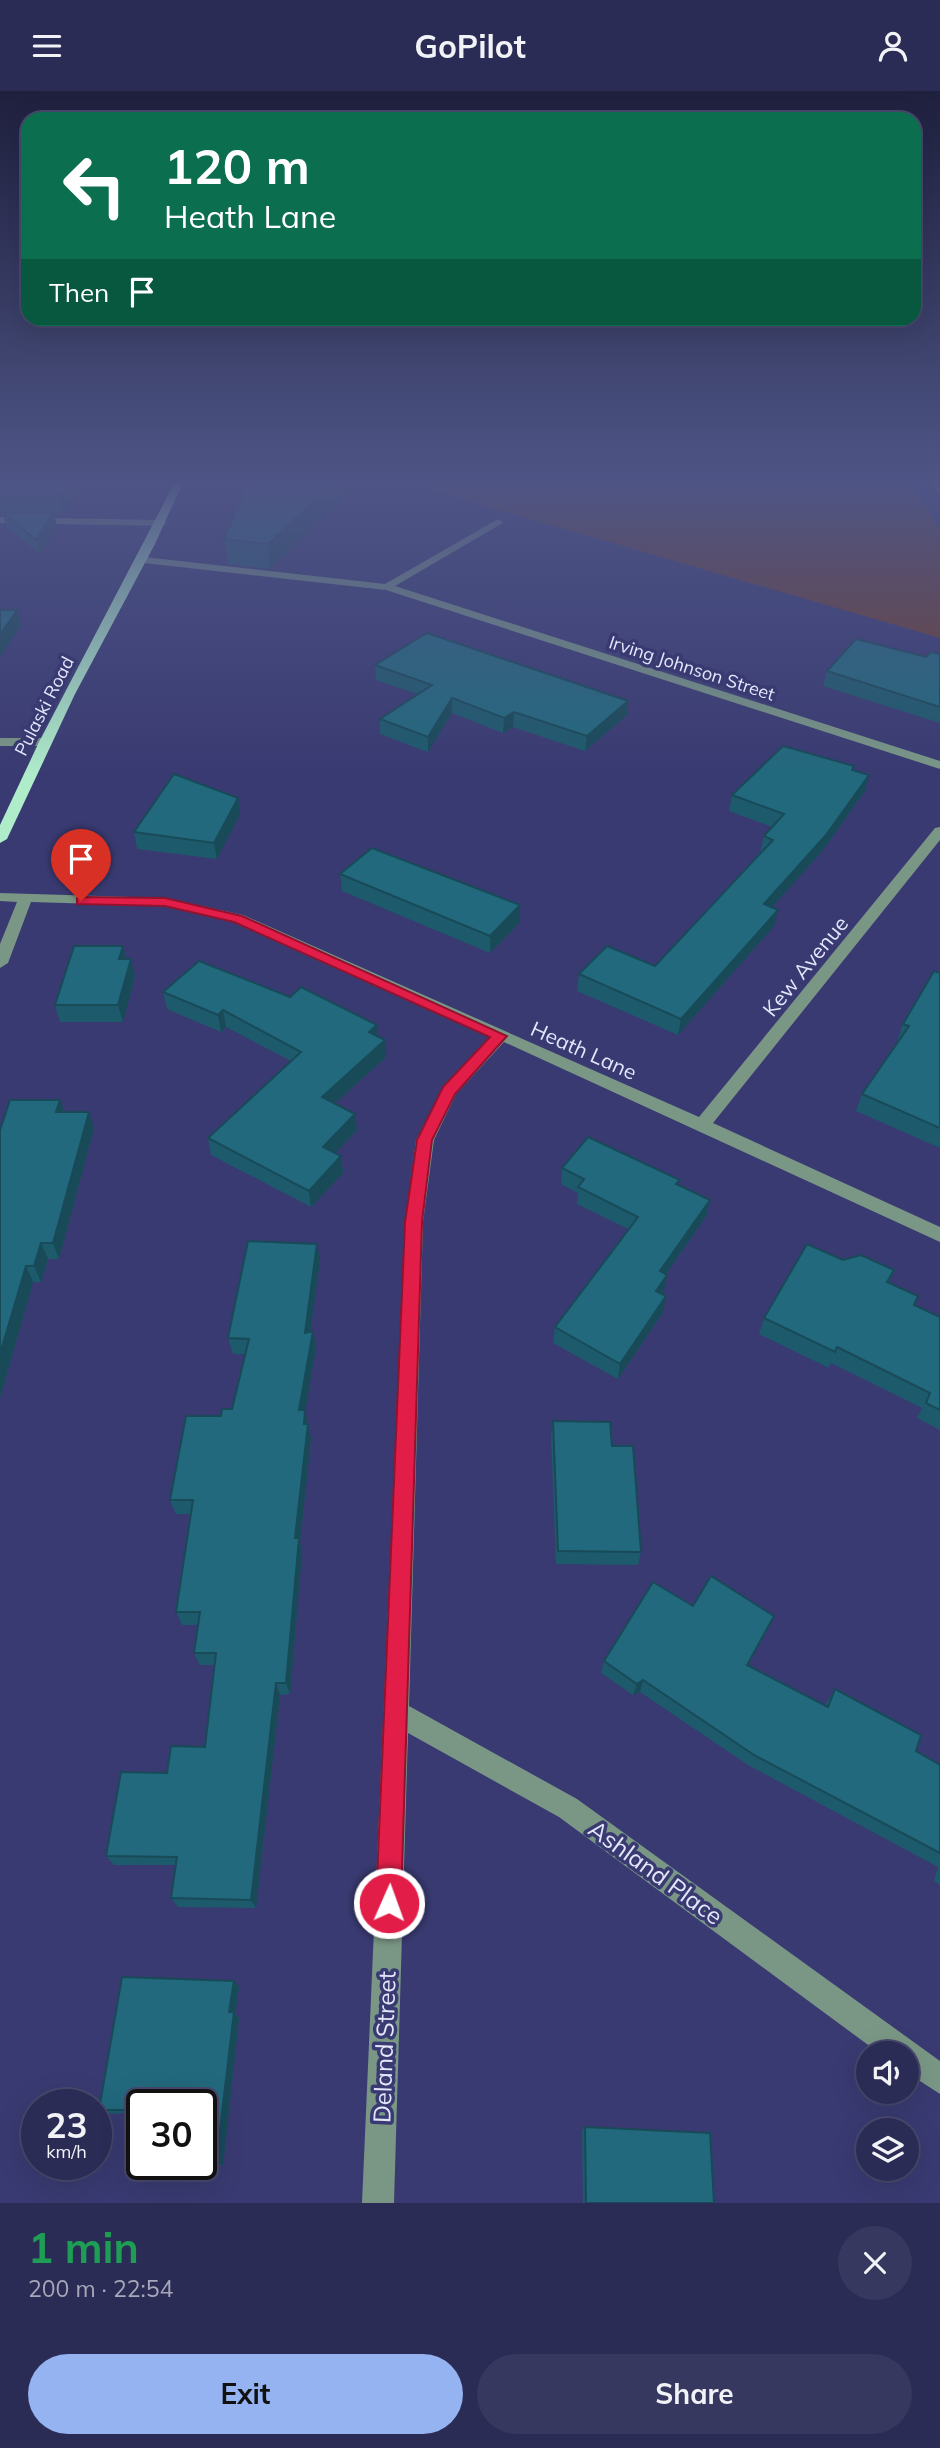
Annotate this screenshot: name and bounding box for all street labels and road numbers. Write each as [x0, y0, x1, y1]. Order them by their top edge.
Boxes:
street label: Irving Johnson Street [606, 630, 778, 706]
street label: Pulaski Road [9, 652, 79, 760]
street label: Kew Avenue [757, 911, 853, 1021]
street label: Heath Lane [527, 1015, 641, 1085]
street label: Ashland Place [583, 1813, 729, 1931]
street label: Deland Street [366, 1970, 402, 2124]

